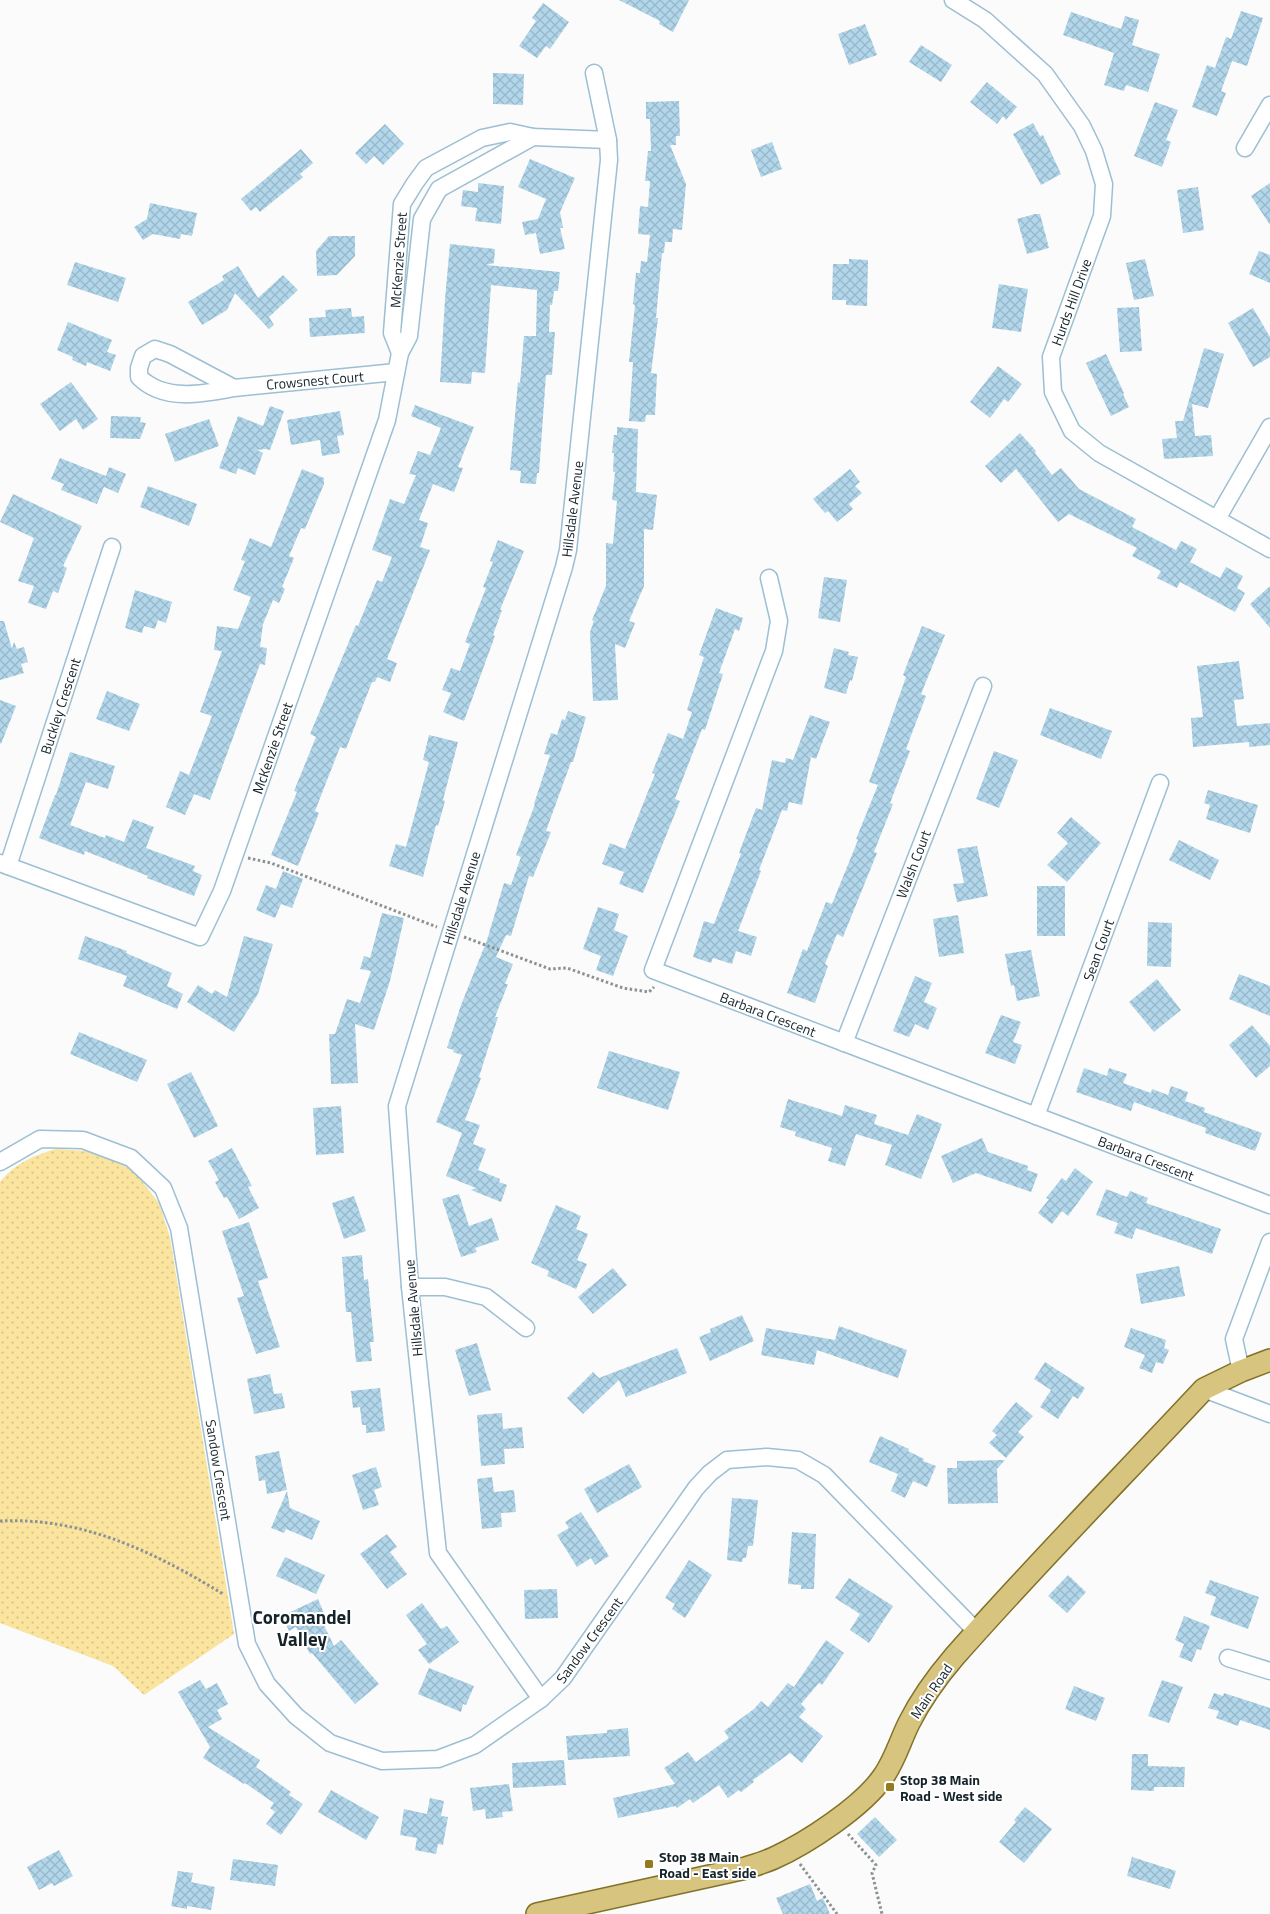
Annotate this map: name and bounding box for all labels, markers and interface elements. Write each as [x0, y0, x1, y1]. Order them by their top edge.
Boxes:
street label: McKenzie Street [384, 211, 412, 309]
street label: Hurds Hill Drive [1046, 256, 1096, 348]
street label: Crowsnest Court [265, 365, 365, 395]
street label: Hillsdale Avenue [556, 460, 588, 558]
street label: Buckley Crescent [35, 655, 85, 757]
street label: McKenzie Street [246, 699, 298, 797]
street label: Walsh Court [890, 827, 936, 901]
street label: Hillsdale Avenue [437, 849, 485, 947]
street label: Sean Court [1077, 916, 1119, 984]
street label: Barbara Crescent [717, 986, 819, 1042]
street label: Barbara Crescent [1095, 1130, 1197, 1186]
street label: Hillsdale Avenue [398, 1259, 428, 1357]
street label: Sandow Crescent [201, 1418, 237, 1522]
street label: Sandow Crescent [551, 1593, 627, 1687]
district label: Coromandel Valley [253, 1602, 351, 1653]
street label: Main Road [905, 1659, 957, 1723]
place label: Stop 38 Main Road - West side [900, 1769, 1002, 1806]
marker: Stop 38 Main Road - West side [884, 1781, 896, 1793]
place label: Stop 38 Main Road - East side [659, 1846, 756, 1883]
marker: Stop 38 Main Road - East side [643, 1858, 655, 1870]

